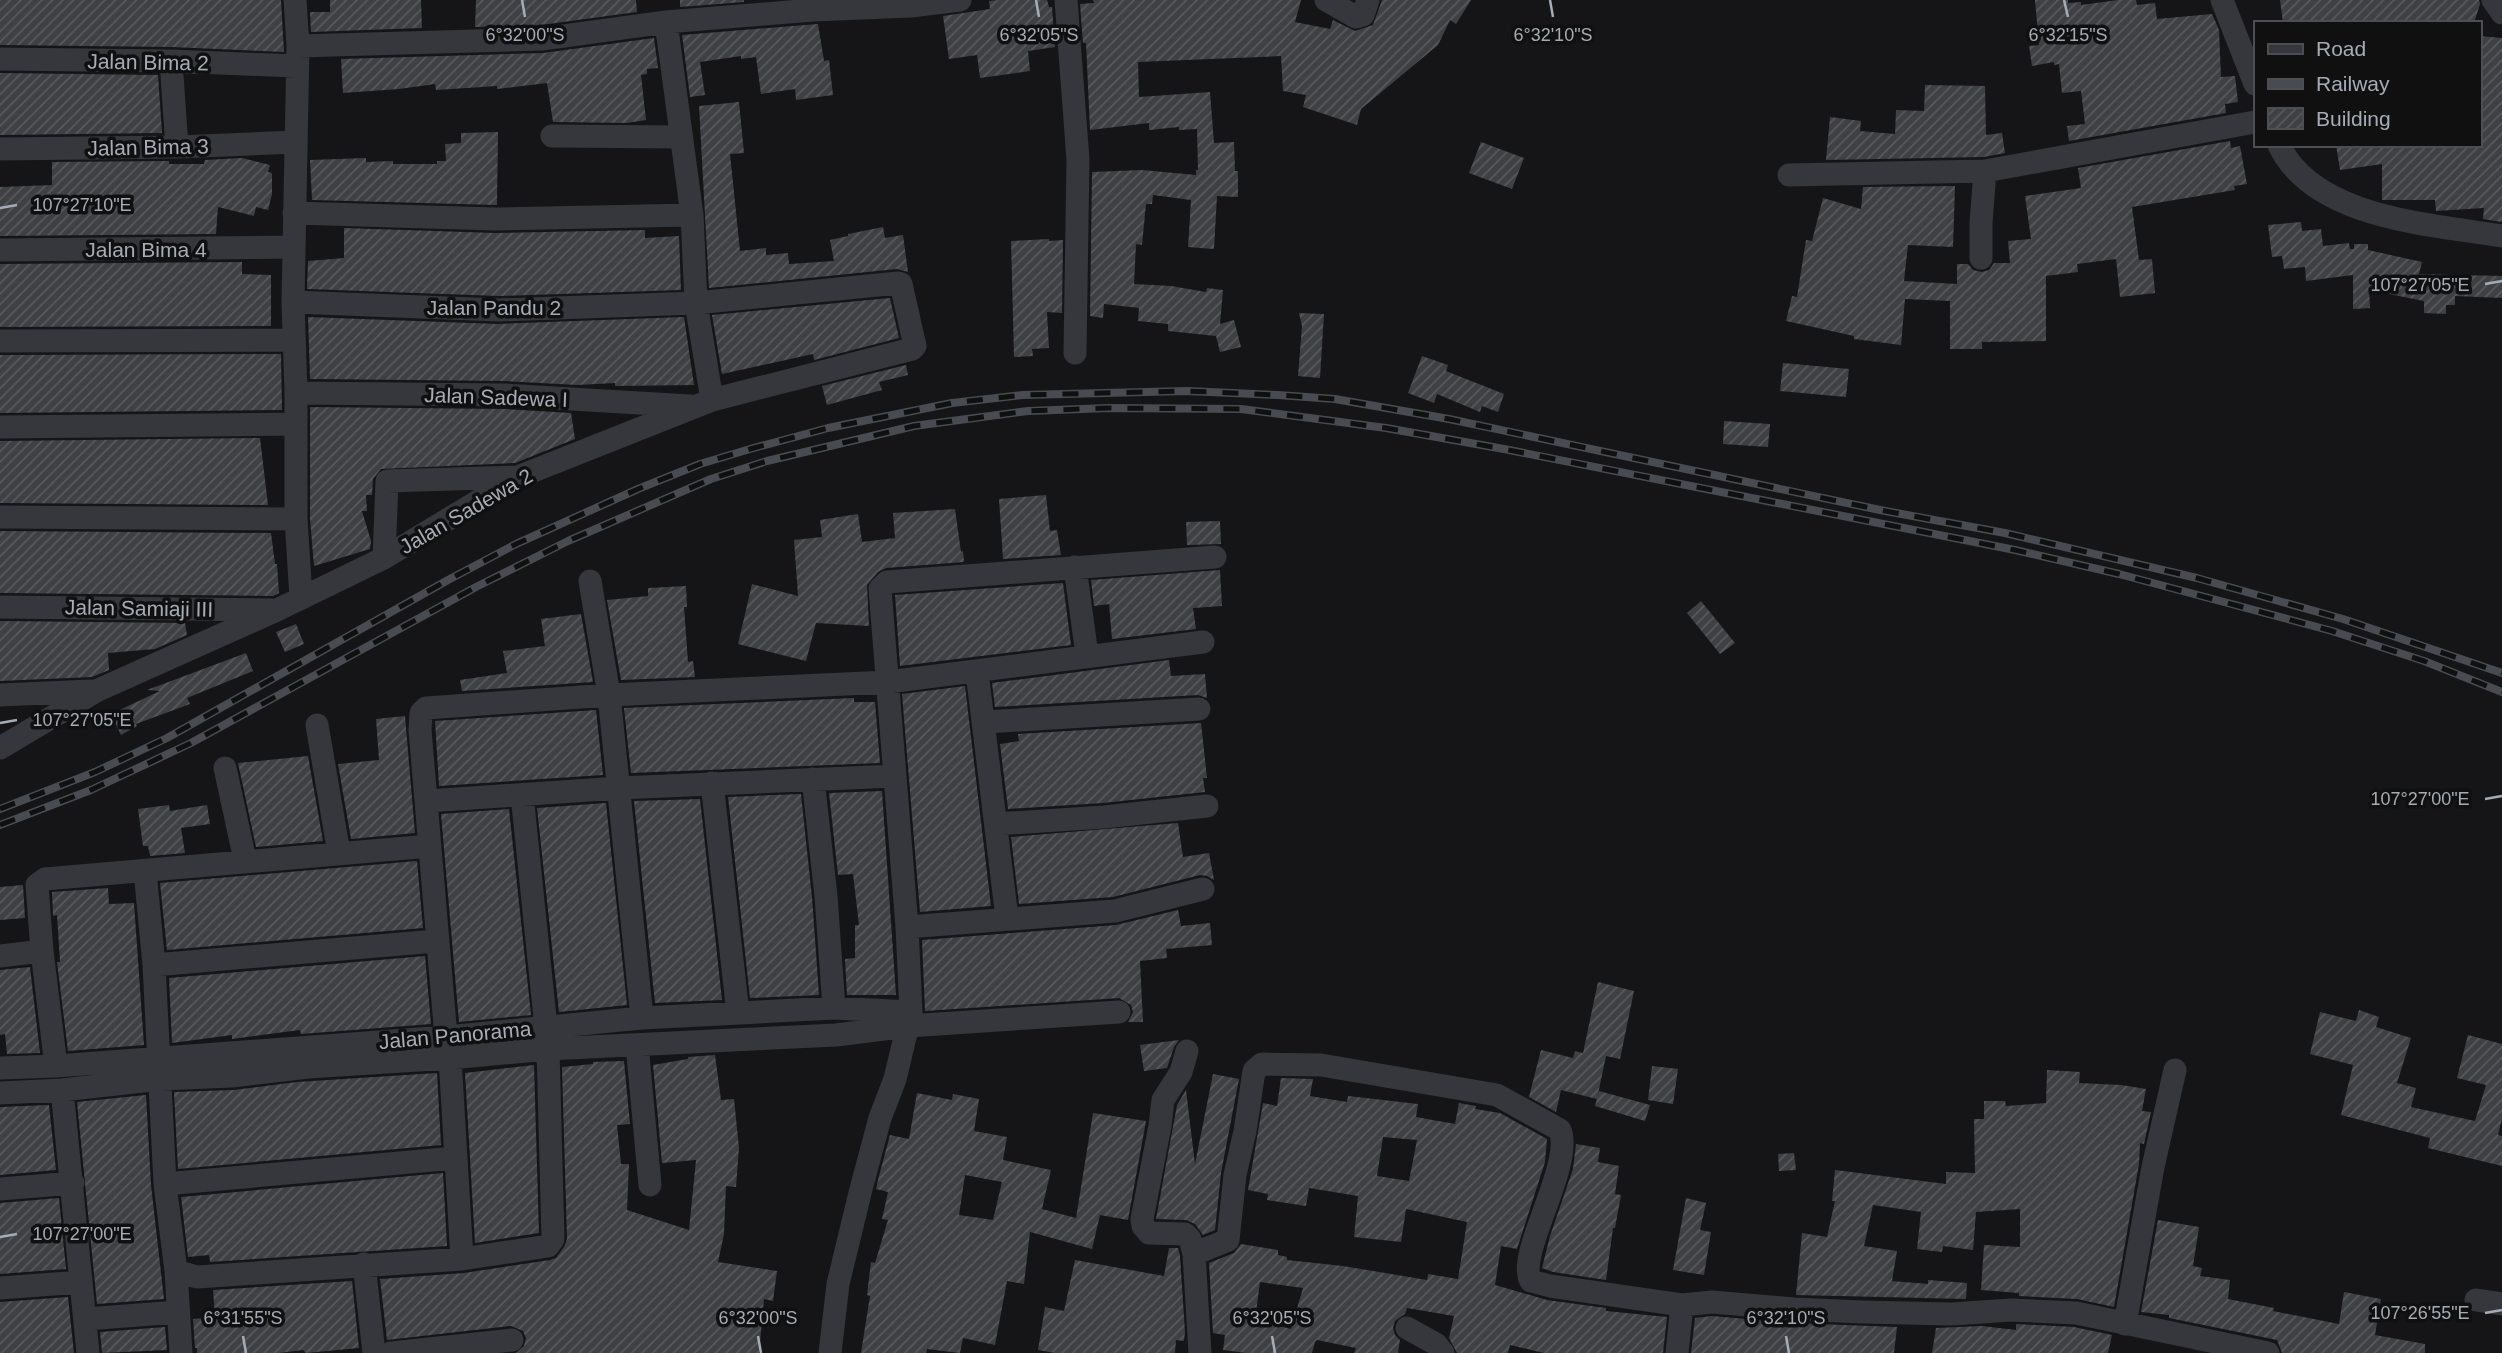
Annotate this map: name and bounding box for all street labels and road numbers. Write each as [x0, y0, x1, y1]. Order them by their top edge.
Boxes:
street label: Jalan Bima 2 [87, 49, 209, 75]
street label: Jalan Bima 3 [87, 134, 209, 160]
street label: Jalan Bima 4 [85, 238, 207, 261]
street label: Jalan Pandu 2 [427, 296, 561, 319]
street label: Jalan Sadewa I [424, 383, 568, 411]
street label: Jalan Sadewa 2 [396, 464, 536, 558]
street label: Jalan Samiaji III [65, 595, 213, 621]
street label: Jalan Panorama [378, 1017, 532, 1053]

